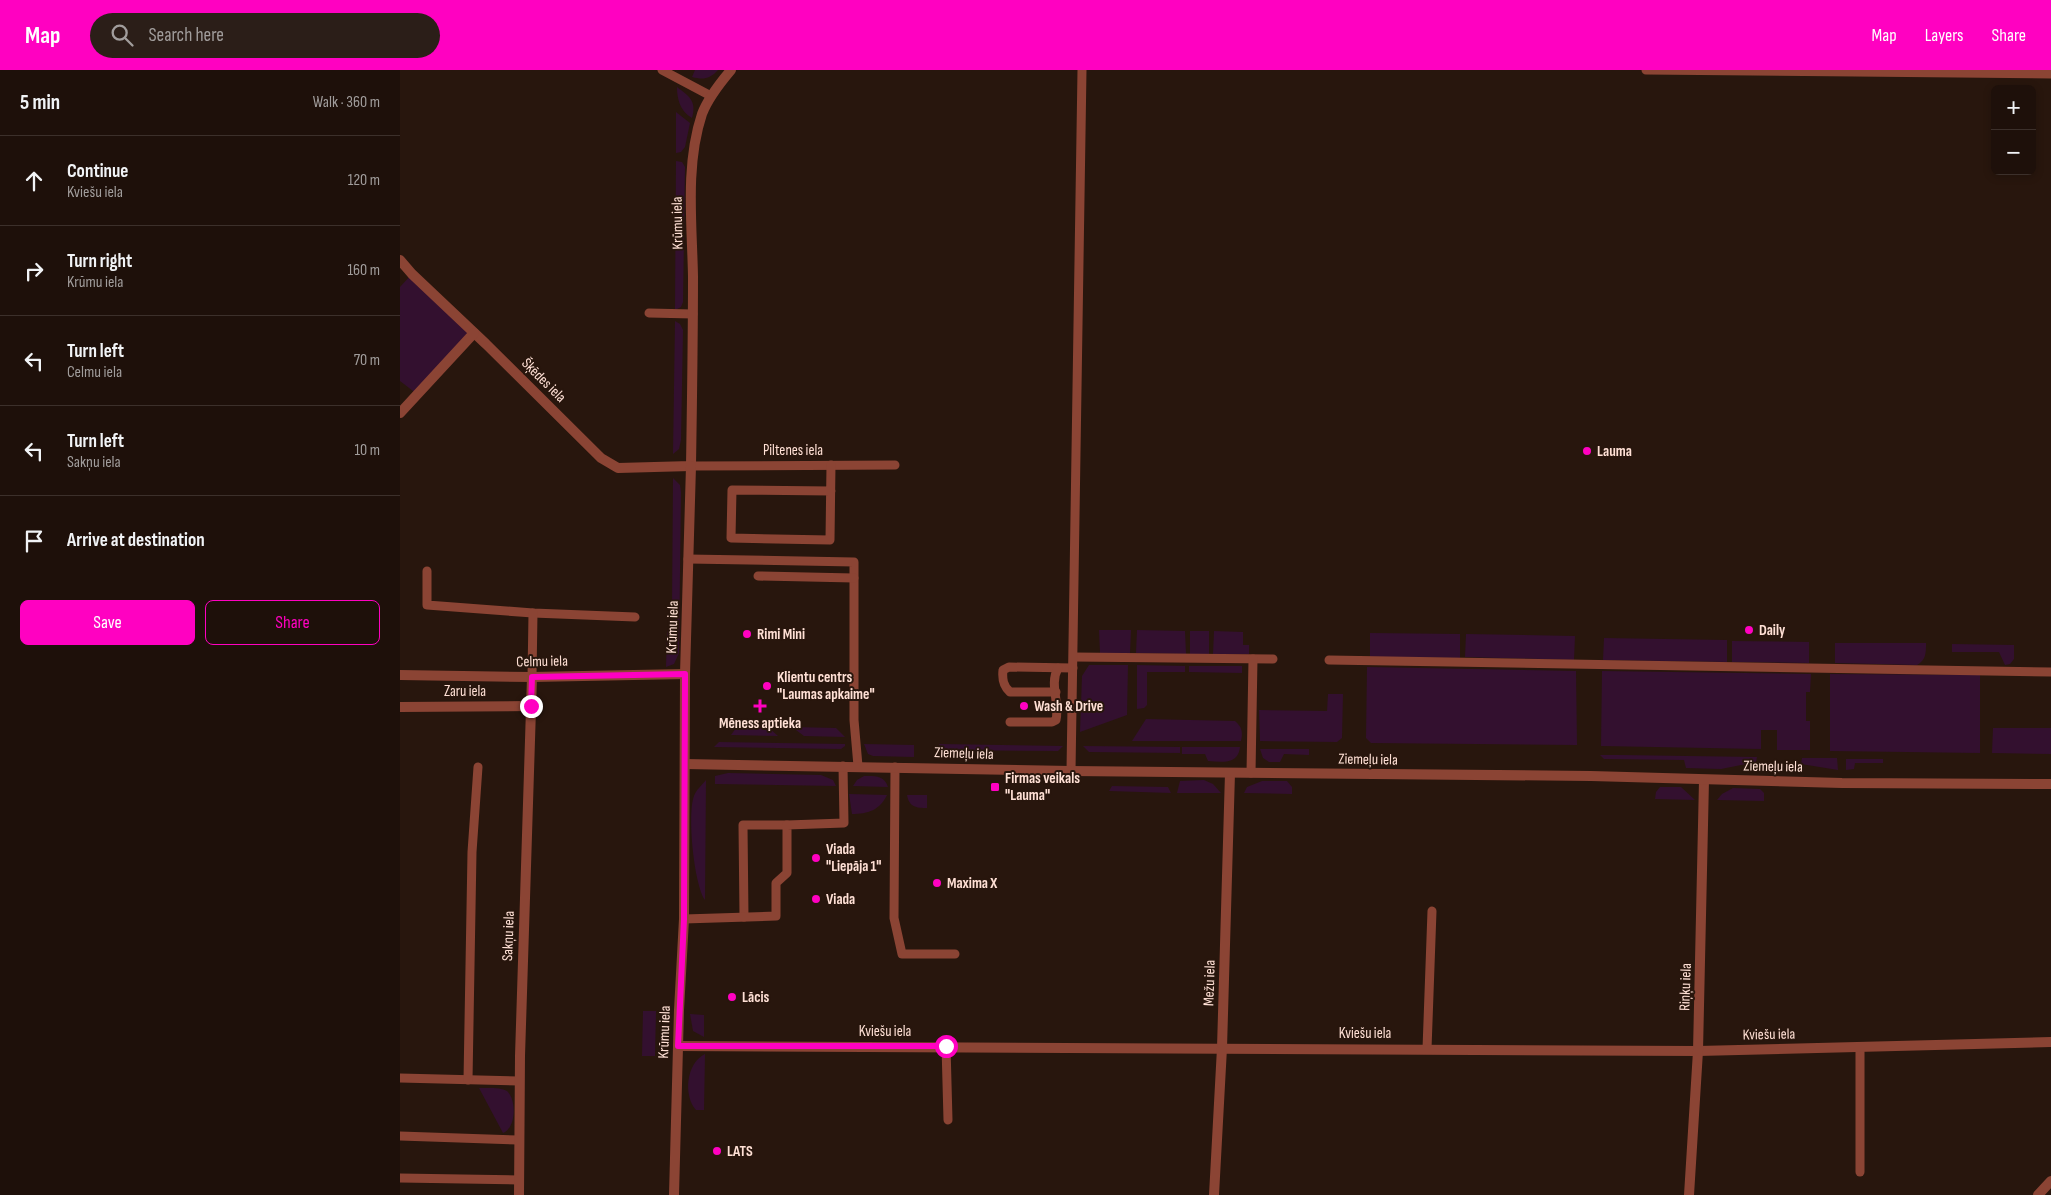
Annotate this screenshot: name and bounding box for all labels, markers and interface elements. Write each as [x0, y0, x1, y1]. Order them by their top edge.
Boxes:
search box [90, 13, 440, 58]
text: Map [25, 21, 60, 50]
icon: search [108, 21, 136, 49]
text: Search here [148, 24, 224, 47]
text: Map [1872, 25, 1897, 46]
text: Layers [1925, 25, 1964, 46]
text: Share [1992, 25, 2026, 46]
map controls [1991, 85, 2036, 175]
button: + [1991, 85, 2036, 130]
text: 5 min [20, 90, 60, 115]
text: Walk · 360 m [313, 93, 380, 112]
button: − [1991, 130, 2036, 175]
text: Continue [67, 160, 128, 183]
icon: ahead [20, 167, 48, 195]
text: 120 m [348, 171, 380, 190]
text: Kviešu iela [67, 183, 123, 202]
street label: Krūmu iela [668, 196, 687, 250]
text: Turn right [67, 250, 132, 273]
icon: right [20, 257, 48, 285]
text: 160 m [347, 261, 380, 280]
text: Krūmu iela [67, 273, 123, 292]
text: Turn left [67, 340, 124, 363]
icon: left [20, 347, 48, 375]
text: 70 m [354, 351, 380, 370]
street label: Šķēdes iela [517, 354, 570, 407]
text: Celmu iela [67, 363, 122, 382]
text: Turn left [67, 430, 124, 453]
icon: left [20, 437, 48, 465]
text: 10 m [354, 441, 380, 460]
street label: Piltenes iela [763, 441, 823, 460]
place label: Lauma [1597, 442, 1632, 461]
marker: Lauma [1581, 445, 1593, 457]
text: Sakņu iela [67, 453, 121, 472]
icon: arrive [20, 527, 48, 555]
text: Arrive at destination [67, 529, 205, 552]
button: Save [20, 600, 195, 645]
button: Share [205, 600, 380, 645]
street label: Krūmu iela [662, 600, 683, 654]
place label: Daily [1759, 621, 1786, 640]
marker: Daily [1743, 624, 1755, 636]
place label: Rimi Mini [757, 625, 805, 644]
marker: Rimi Mini [741, 628, 753, 640]
street label: Celmu iela [516, 652, 568, 671]
place label: Klientu centrs "Laumas apkaime" [777, 668, 875, 704]
marker: Klientu centrs "Laumas apkaime" [761, 680, 773, 692]
street label: Zaru iela [444, 682, 486, 701]
route end [520, 695, 543, 718]
place label: Wash & Drive [1034, 697, 1103, 716]
marker: Mēness aptieka [754, 700, 766, 712]
marker: Wash & Drive [1018, 700, 1030, 712]
place label: Mēness aptieka [719, 714, 801, 733]
street label: Ziemeļu iela [934, 743, 994, 764]
street label: Ziemeļu iela [1338, 749, 1398, 770]
street label: Ziemeļu iela [1743, 756, 1803, 777]
place label: Firmas veikals "Lauma" [1005, 769, 1080, 805]
marker: Firmas veikals "Lauma" [989, 781, 1001, 793]
place label: Viada "Liepāja 1" [826, 840, 881, 876]
marker: Viada "Liepāja 1" [810, 852, 822, 864]
place label: Maxima X [947, 874, 997, 893]
marker: Maxima X [931, 877, 943, 889]
place label: Viada [826, 890, 855, 909]
marker: Viada [810, 893, 822, 905]
street label: Sakņu iela [498, 910, 519, 962]
street label: Mežu iela [1199, 959, 1220, 1007]
street label: Riņķu iela [1675, 963, 1696, 1011]
place label: Lācis [742, 988, 770, 1007]
marker: Lācis [726, 991, 738, 1003]
street label: Krūmu iela [654, 1005, 675, 1059]
street label: Kviešu iela [859, 1022, 911, 1041]
street label: Kviešu iela [1339, 1024, 1391, 1043]
street label: Kviešu iela [1743, 1025, 1796, 1044]
route start [935, 1035, 958, 1058]
place label: LATS [727, 1142, 753, 1161]
marker: LATS [711, 1145, 723, 1157]

